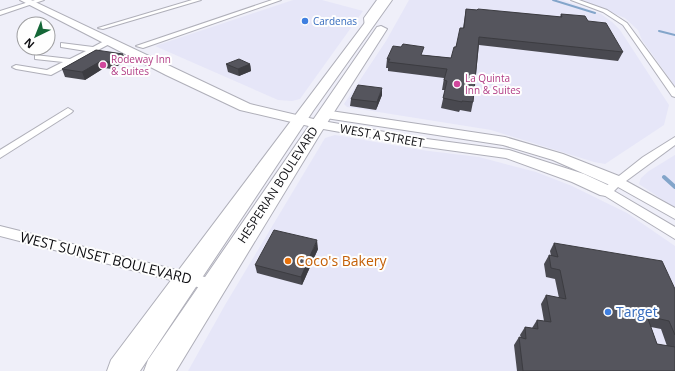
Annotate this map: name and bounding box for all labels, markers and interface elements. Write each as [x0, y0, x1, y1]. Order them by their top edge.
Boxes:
place label: Cardenas [313, 14, 357, 28]
north arrow [16, 16, 56, 56]
marker: Cardenas [300, 16, 310, 26]
text: N [20, 35, 37, 52]
place label: Rodeway Inn & Suites [111, 52, 171, 78]
marker: Rodeway Inn & Suites [98, 60, 108, 70]
place label: La Quinta Inn & Suites [465, 71, 521, 97]
marker: La Quinta Inn & Suites [452, 79, 462, 89]
street label: WEST A STREET [339, 120, 426, 151]
street label: HESPERIAN BOULEVARD [233, 123, 322, 246]
street label: WEST SUNSET BOULEVARD [18, 227, 194, 288]
place label: Coco's Bakery [296, 251, 388, 270]
marker: Coco's Bakery [283, 256, 293, 266]
place label: Target [616, 302, 658, 321]
marker: Target [603, 307, 613, 317]

